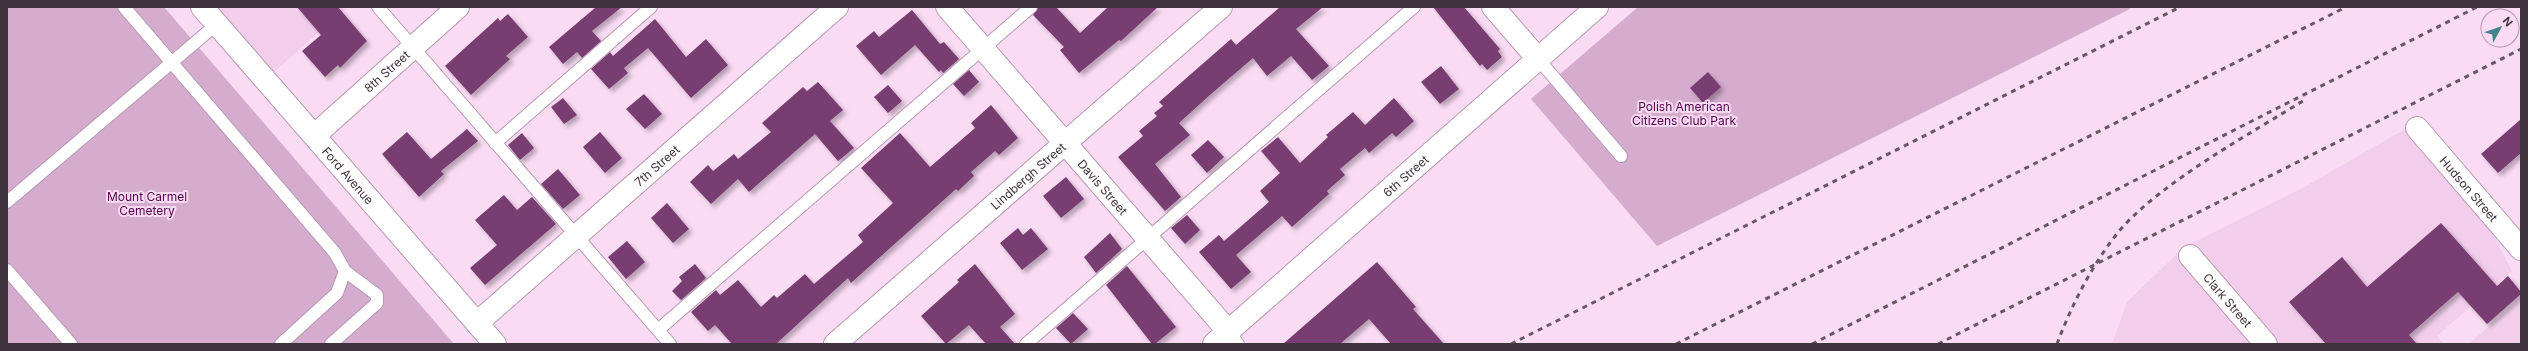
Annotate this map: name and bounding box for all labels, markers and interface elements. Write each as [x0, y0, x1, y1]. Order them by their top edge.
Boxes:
north arrow [2480, 8, 2520, 48]
text: N [2500, 14, 2516, 29]
street label: 8th Street [361, 47, 412, 95]
park label: Polish American Citizens Club Park [1632, 99, 1736, 128]
street label: Lindbergh Street [987, 139, 1068, 212]
street label: 7th Street [631, 141, 682, 189]
street label: Ford Avenue [319, 144, 377, 207]
street label: 6th Street [1380, 151, 1431, 200]
street label: Hudson Street [2437, 153, 2501, 224]
street label: Davis Street [1075, 156, 1131, 218]
park label: Mount Carmel Cemetery [107, 189, 187, 218]
street label: Clark Street [2200, 270, 2256, 330]

